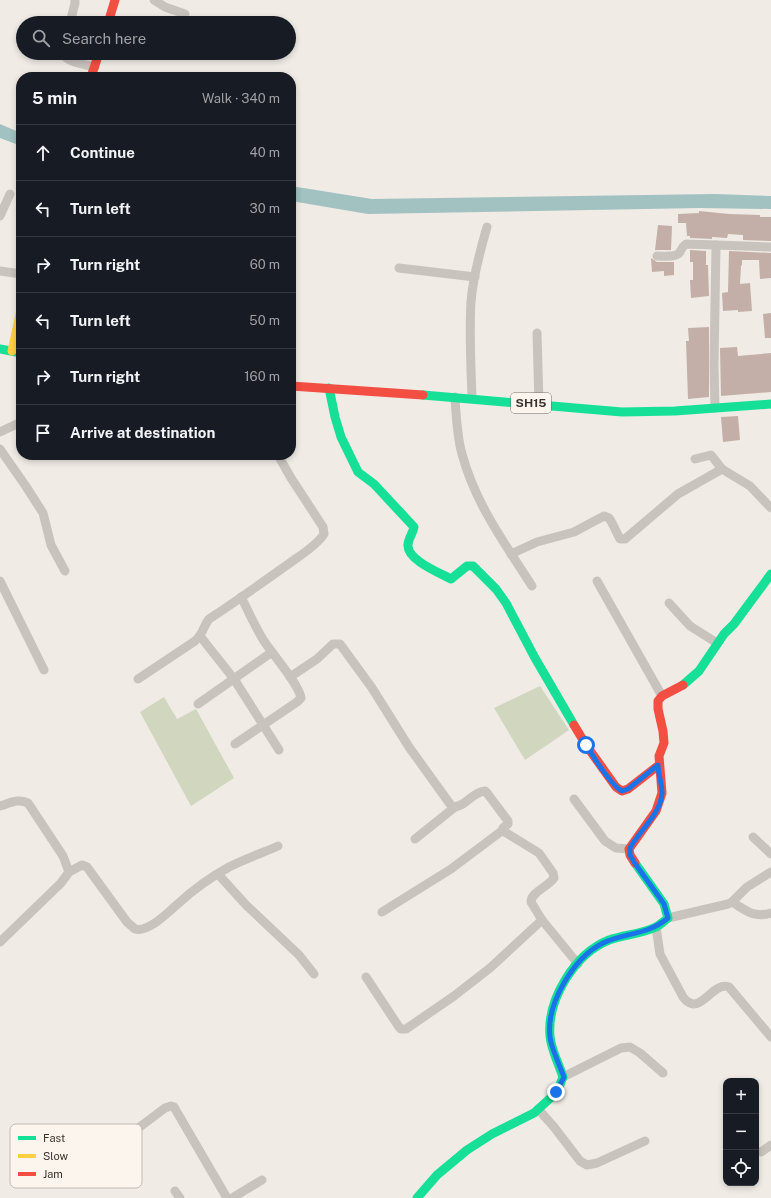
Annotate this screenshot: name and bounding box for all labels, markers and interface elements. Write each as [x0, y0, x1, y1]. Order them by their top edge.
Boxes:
search box [16, 16, 296, 60]
icon: search [30, 27, 52, 49]
text: Search here [62, 30, 146, 47]
text: 5 min [32, 88, 77, 108]
text: Walk · 340 m [202, 91, 280, 106]
icon: ahead [32, 142, 54, 164]
text: Continue [70, 144, 135, 161]
text: 40 m [249, 145, 280, 160]
icon: left [32, 198, 54, 220]
text: Turn left [70, 200, 131, 217]
text: 30 m [250, 201, 280, 216]
icon: right [32, 254, 54, 276]
text: Turn right [70, 256, 140, 273]
text: 60 m [250, 257, 280, 272]
icon: left [32, 310, 54, 332]
text: Turn left [70, 312, 131, 329]
text: 50 m [249, 313, 280, 328]
icon: right [32, 366, 54, 388]
text: Turn right [70, 368, 140, 385]
text: 160 m [244, 369, 280, 384]
road number: SH15 [511, 393, 551, 413]
icon: arrive [32, 422, 54, 444]
text: Arrive at destination [70, 424, 215, 441]
route start [577, 736, 595, 754]
map controls [723, 1078, 759, 1186]
button: + [723, 1078, 759, 1114]
route end [547, 1083, 565, 1101]
button: − [723, 1114, 759, 1150]
legend [10, 1124, 142, 1188]
text: Fast [43, 1132, 65, 1144]
text: Slow [43, 1150, 69, 1162]
button: locate [723, 1150, 759, 1186]
text: Jam [43, 1168, 63, 1180]

